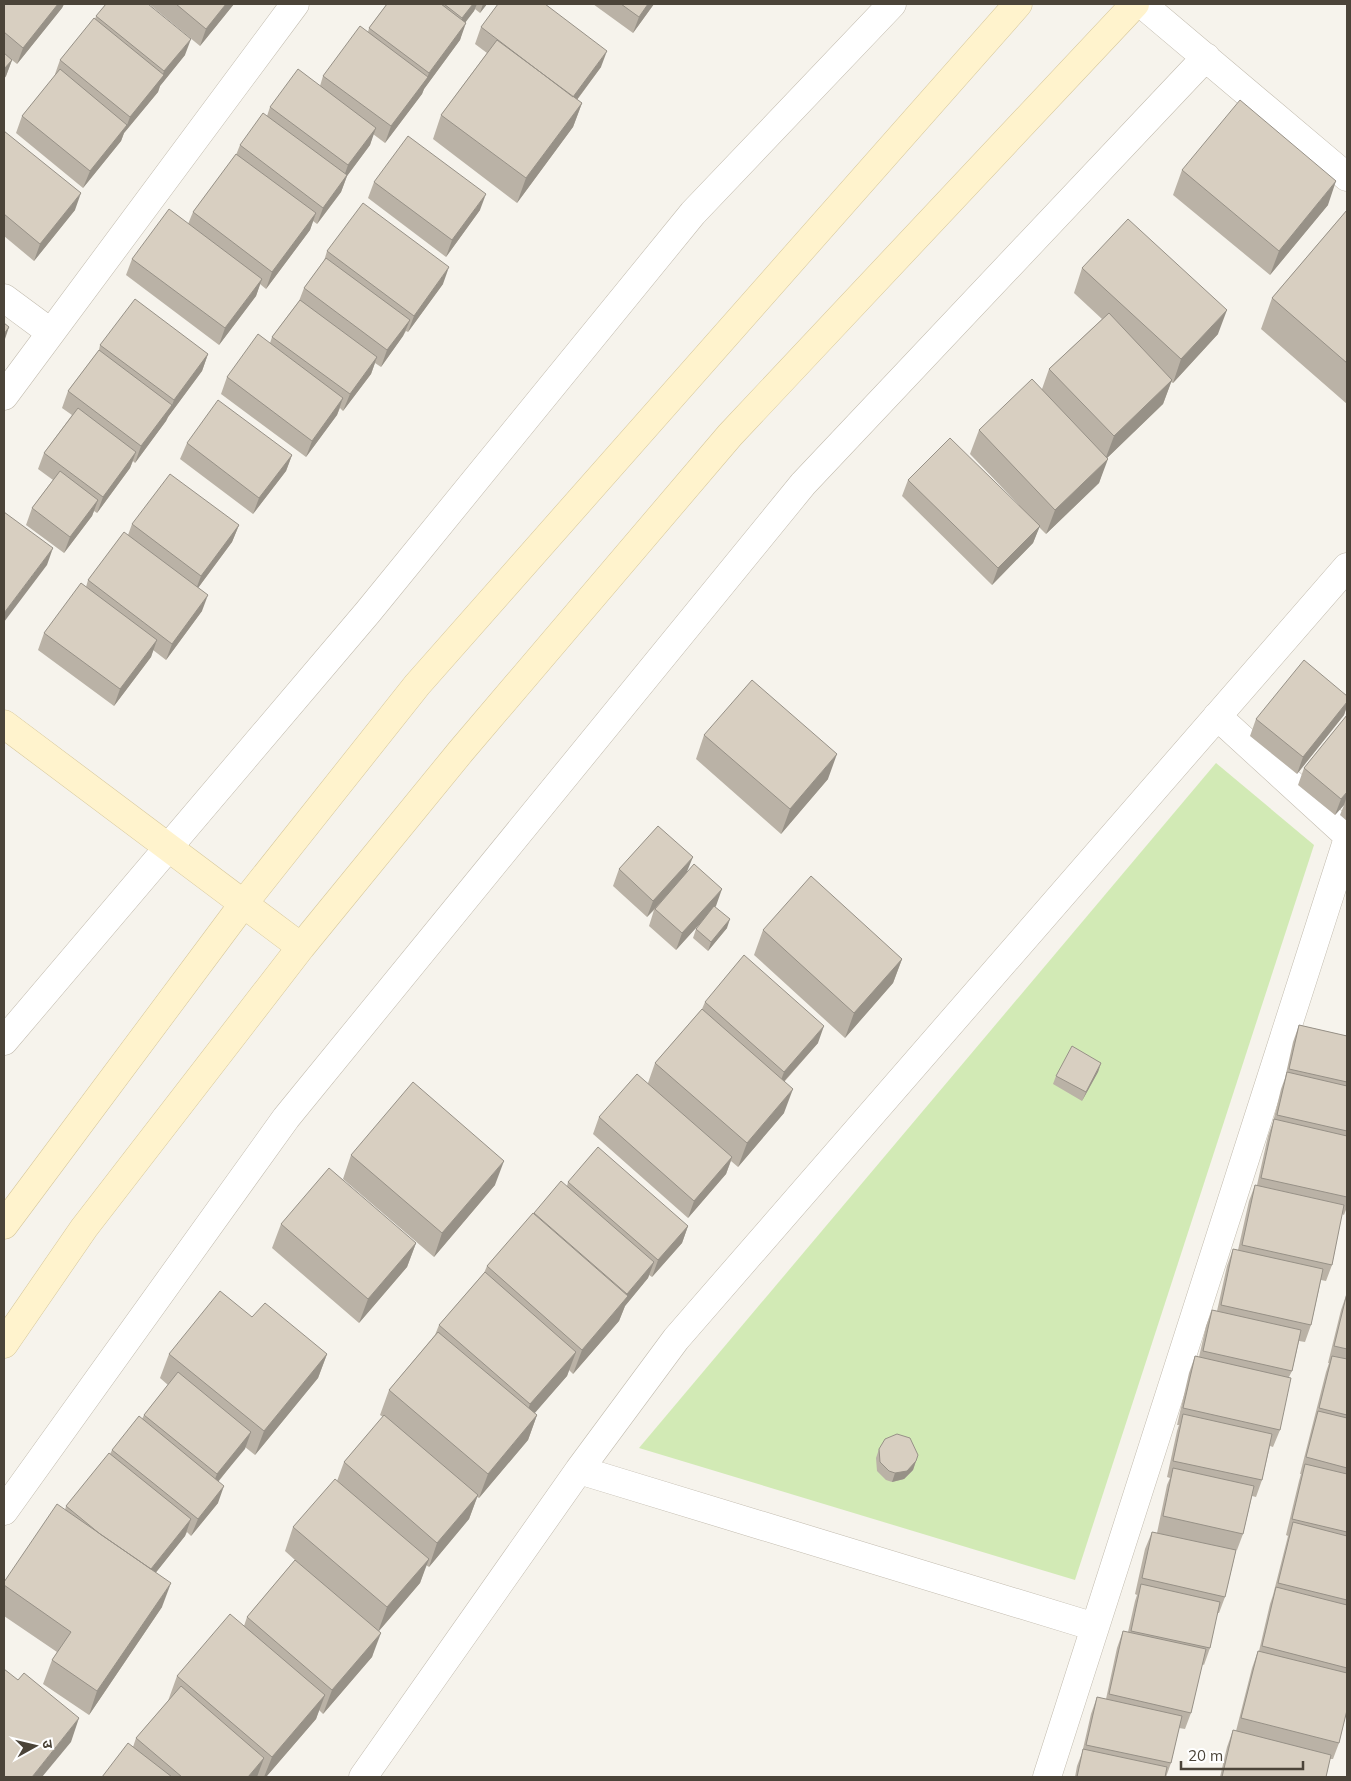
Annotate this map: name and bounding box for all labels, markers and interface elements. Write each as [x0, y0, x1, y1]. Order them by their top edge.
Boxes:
north arrow [10, 1721, 60, 1771]
scale bar [1181, 1738, 1304, 1770]
text: उ [38, 1739, 57, 1750]
text: 20 m [1188, 1746, 1223, 1765]

